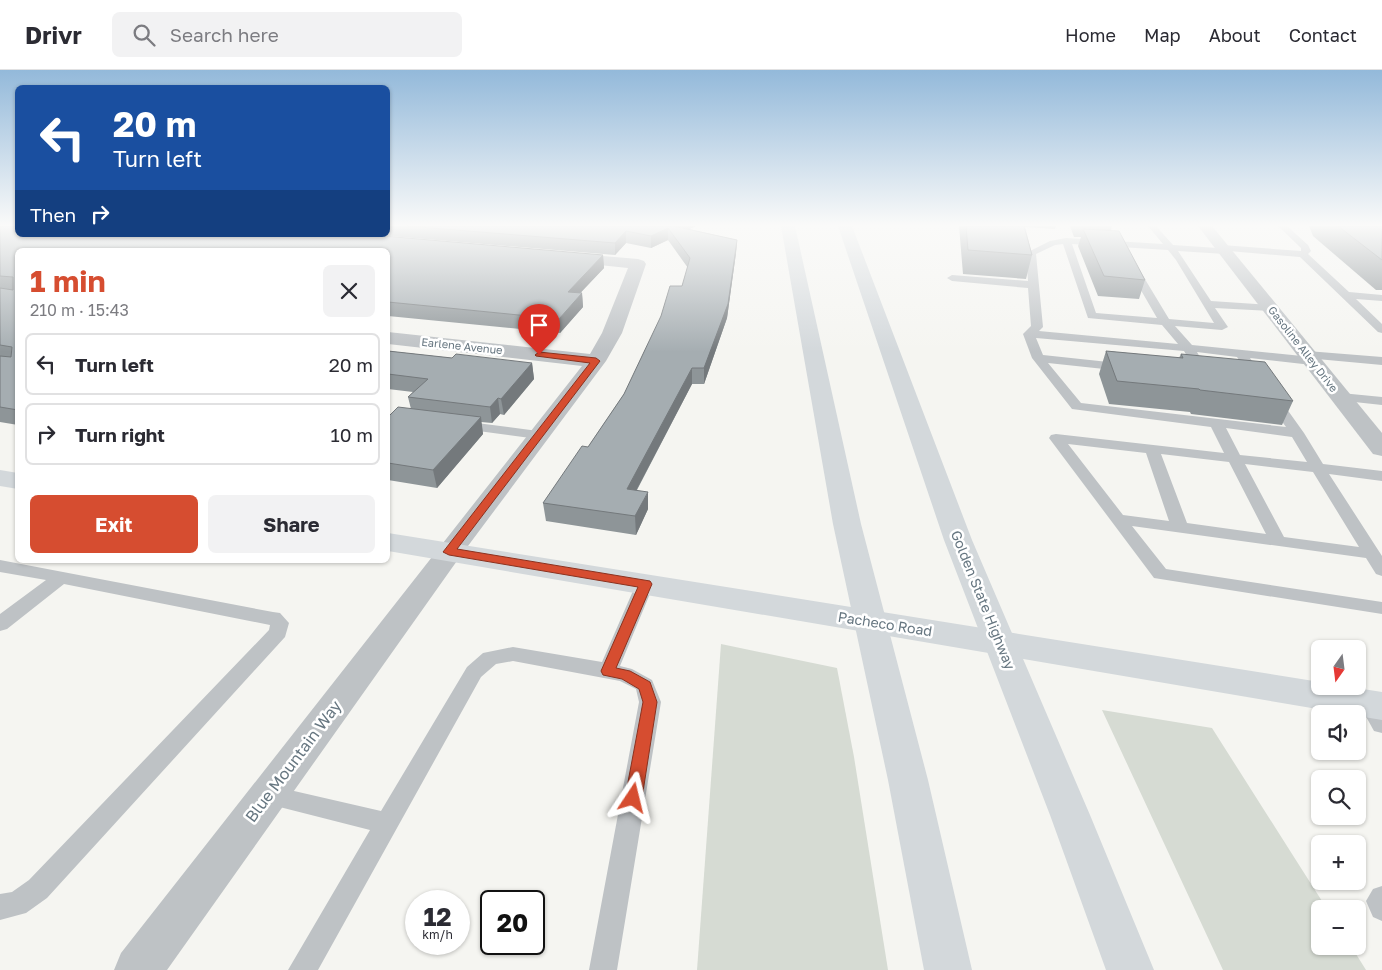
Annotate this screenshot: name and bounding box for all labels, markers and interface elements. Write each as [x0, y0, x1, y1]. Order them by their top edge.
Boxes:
search box [112, 12, 462, 57]
text: Drivr [25, 20, 82, 49]
icon: search [130, 21, 158, 49]
text: Search here [170, 23, 279, 46]
text: Home [1065, 24, 1116, 46]
text: Map [1144, 24, 1181, 46]
text: About [1209, 24, 1261, 46]
text: Contact [1289, 24, 1357, 46]
text: 20 m [113, 103, 196, 145]
icon: left [30, 105, 95, 170]
text: Turn left [113, 145, 202, 172]
icon: right [86, 200, 114, 228]
text: Then [30, 203, 76, 226]
text: 1 min [30, 263, 106, 299]
button: close [323, 265, 375, 317]
text: 210 m · 15:43 [30, 300, 129, 320]
street label: Gasoline Alley Drive [1266, 303, 1341, 394]
pin [518, 304, 560, 355]
icon: arrive [525, 311, 553, 339]
street label: Earlene Avenue [421, 335, 503, 356]
icon: left [32, 350, 60, 378]
text: Turn left [75, 353, 154, 376]
text: 20 m [329, 353, 373, 376]
icon: right [32, 420, 60, 448]
text: Turn right [75, 423, 165, 446]
text: 10 m [330, 423, 373, 446]
button: Exit [30, 495, 198, 553]
button: Share [208, 495, 375, 553]
street label: Golden State Highway [948, 528, 1019, 672]
street label: Pacheco Road [837, 608, 933, 639]
north arrow [1311, 640, 1366, 695]
map controls [1311, 640, 1366, 955]
street label: Blue Mountain Way [241, 696, 345, 826]
button: sound [1311, 705, 1366, 760]
button: search [1311, 770, 1366, 825]
position arrow [606, 771, 658, 823]
button: + [1311, 835, 1366, 890]
speed limit sign: 20 [480, 890, 545, 955]
button: − [1311, 900, 1366, 955]
text: 12 [423, 901, 452, 932]
text: km/h [422, 927, 453, 942]

